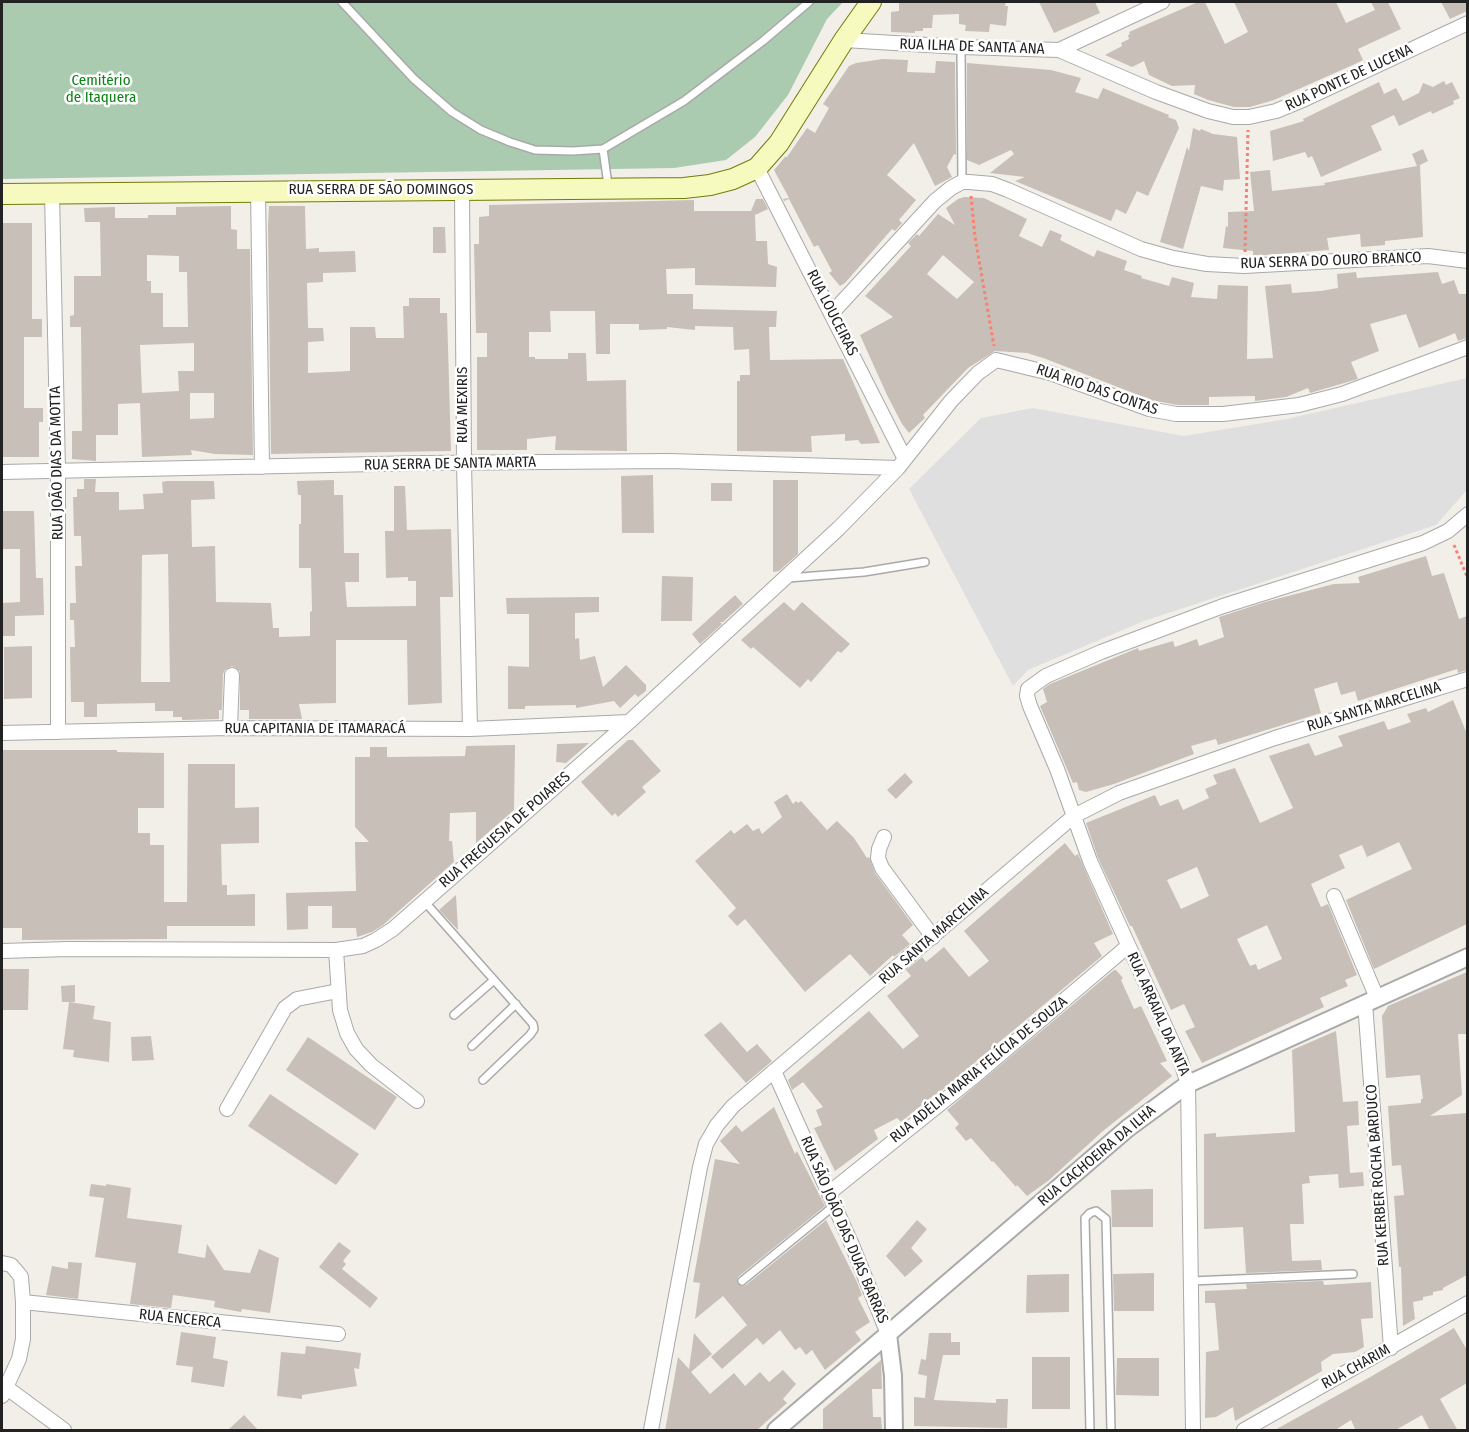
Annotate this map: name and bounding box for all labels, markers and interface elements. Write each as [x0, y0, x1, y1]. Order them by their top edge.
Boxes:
street label: RUA ILHA DE SANTA ANA [899, 35, 1045, 59]
street label: RUA PONTE DE LUCENA [1283, 41, 1415, 115]
park label: Cemitério de Itaquera [66, 72, 136, 107]
street label: RUA SERRA DE SÃO DOMINGOS [289, 181, 473, 199]
street label: RUA SERRA DO OURO BRANCO [1240, 249, 1422, 273]
street label: RUA LOUCEIRAS [803, 267, 861, 359]
street label: RUA RIO DAS CONTAS [1034, 361, 1160, 419]
street label: RUA MEXIRIS [454, 367, 472, 443]
street label: RUA JOÃO DIAS DA MOTTA [47, 386, 67, 540]
street label: RUA SERRA DE SANTA MARTA [364, 453, 536, 475]
street label: RUA SANTA MARCELINA [1305, 678, 1443, 736]
street label: RUA CAPITANIA DE ITAMARACÁ [224, 720, 406, 738]
street label: RUA FREGUESIA DE POIARES [436, 768, 574, 892]
street label: RUA SANTA MARCELINA [876, 884, 992, 988]
street label: RUA ARRAIAL DA ANTA [1123, 949, 1193, 1079]
street label: RUA ADÉLIA MARIA FELÍCIA DE SOUZA [887, 993, 1071, 1147]
street label: RUA KERBER ROCHA BARDUCO [1363, 1083, 1393, 1267]
street label: RUA CACHOEIRA DA ILHA [1035, 1102, 1159, 1210]
street label: RUA SÃO JOÃO DAS DUAS BARRAS [796, 1134, 892, 1326]
street label: RUA ENCERCA [138, 1306, 222, 1332]
street label: RUA CHARIM [1319, 1341, 1393, 1393]

